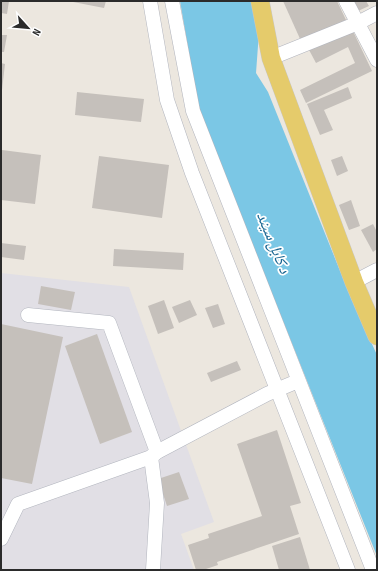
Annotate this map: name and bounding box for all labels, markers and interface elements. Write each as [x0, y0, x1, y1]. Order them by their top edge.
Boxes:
north arrow [8, 8, 48, 48]
text: N [29, 27, 44, 38]
water label: د کابل سيند [252, 209, 294, 277]

